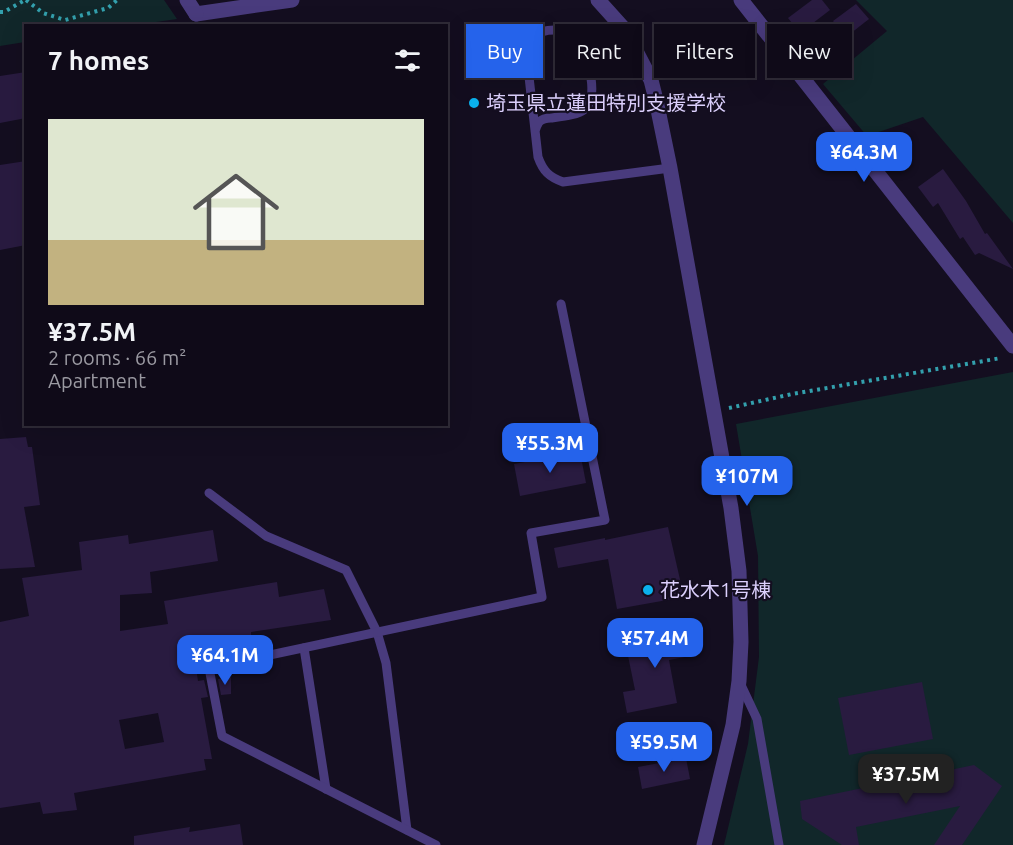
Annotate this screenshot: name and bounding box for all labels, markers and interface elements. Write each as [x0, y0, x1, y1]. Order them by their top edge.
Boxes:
chip: Buy [466, 24, 543, 78]
chip: Rent [555, 24, 642, 78]
chip: Filters [654, 24, 755, 78]
chip: New [767, 24, 852, 78]
icon: filters [391, 44, 424, 77]
text: 7 homes [48, 46, 149, 75]
place label: 埼玉県立蓮田特別支援学校 [486, 91, 726, 114]
marker: 埼玉県立蓮田特別支援学校 [467, 96, 481, 110]
pin: ¥64.3M [815, 132, 913, 183]
text: ¥64.3M [830, 140, 898, 163]
icon: home [182, 158, 290, 266]
text: ¥37.5M [48, 317, 136, 346]
text: 2 rooms · 66 m² [48, 346, 186, 369]
text: Apartment [48, 369, 146, 392]
pin: ¥55.3M [501, 423, 599, 474]
text: ¥55.3M [516, 431, 584, 454]
pin: ¥107M [705, 456, 789, 507]
text: ¥107M [716, 464, 778, 487]
place label: 花水木1号棟 [660, 578, 771, 601]
marker: 花水木1号棟 [641, 583, 655, 597]
pin: ¥57.4M [606, 618, 704, 669]
text: ¥57.4M [621, 626, 689, 649]
pin: ¥64.1M [176, 635, 274, 686]
text: ¥64.1M [191, 643, 259, 666]
pin: ¥59.5M [615, 722, 713, 773]
text: ¥59.5M [630, 730, 698, 753]
pin: ¥37.5M [857, 754, 955, 805]
text: ¥37.5M [872, 762, 940, 785]

